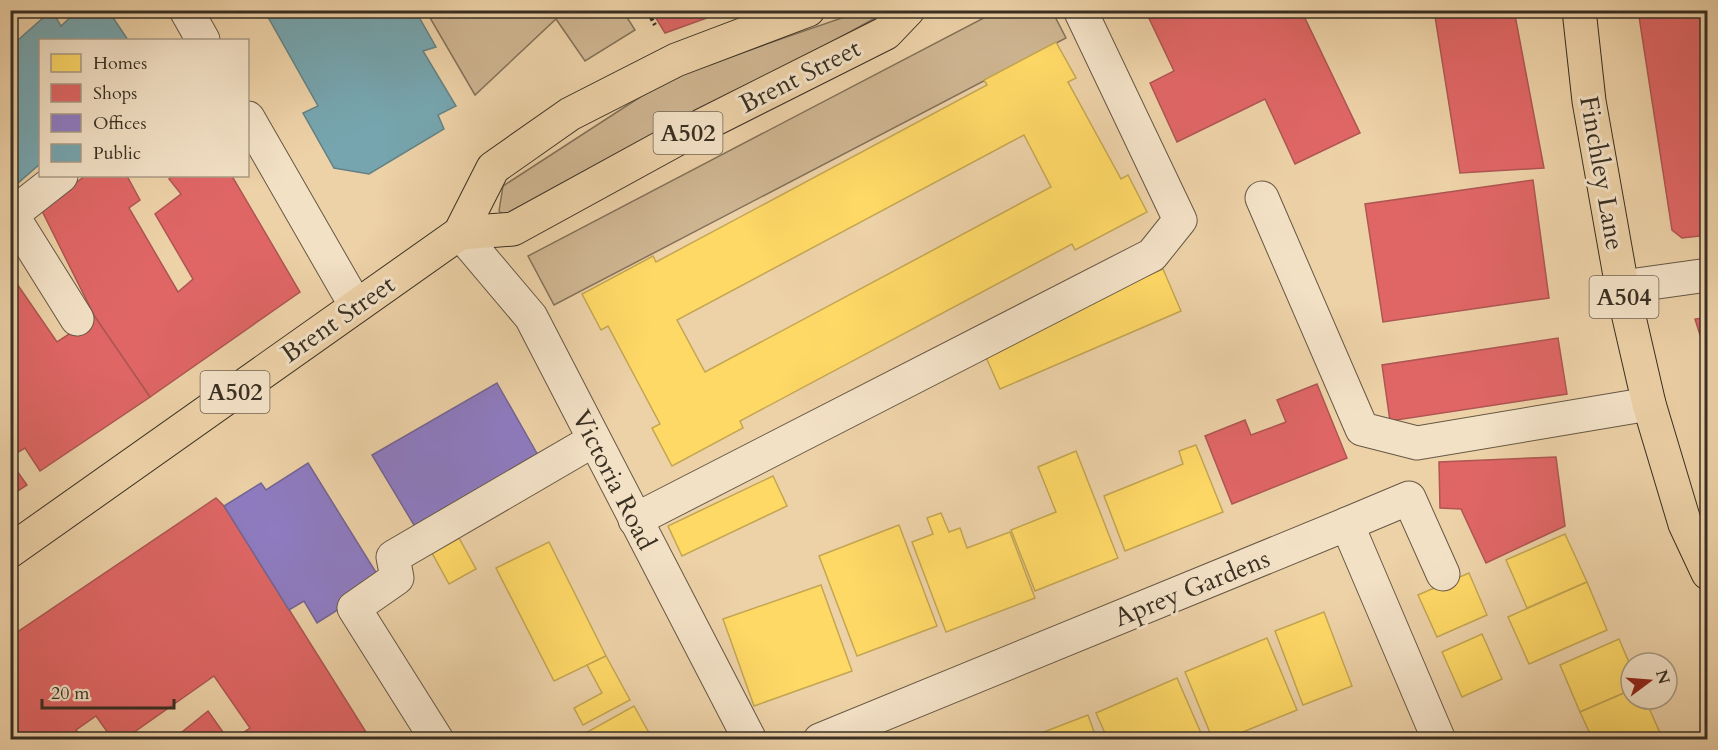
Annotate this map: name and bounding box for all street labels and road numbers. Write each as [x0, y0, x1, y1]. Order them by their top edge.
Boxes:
street label: Brent Street [733, 31, 867, 121]
street label: Finchley Lane [1571, 93, 1633, 253]
road number: A502 [654, 112, 722, 154]
street label: Brent Street [274, 267, 402, 371]
road number: A504 [1590, 276, 1658, 318]
road number: A502 [200, 371, 270, 413]
street label: Victoria Road [564, 404, 664, 556]
street label: Aprey Gardens [1109, 541, 1275, 635]

